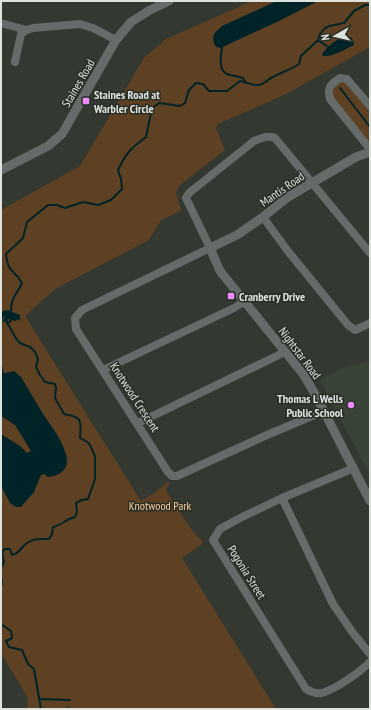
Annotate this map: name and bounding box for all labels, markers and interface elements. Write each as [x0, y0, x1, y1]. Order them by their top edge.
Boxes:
north arrow [315, 16, 355, 56]
text: N [318, 33, 332, 41]
street label: Staines Road [58, 56, 98, 110]
place label: Staines Road at Warbler Circle [93, 87, 160, 116]
marker: Staines Road at Warbler Circle [81, 96, 91, 106]
street label: Mantis Road [257, 168, 307, 210]
place label: Cranberry Drive [239, 289, 305, 304]
marker: Cranberry Drive [226, 291, 236, 301]
street label: Nightstar Road [276, 324, 324, 382]
street label: Knotwood Crescent [107, 359, 163, 435]
place label: Thomas L Wells Public School [277, 391, 343, 420]
marker: Thomas L Wells Public School [346, 400, 356, 410]
park label: Knotwood Park [129, 498, 192, 513]
street label: Pogonia Street [225, 542, 270, 602]

